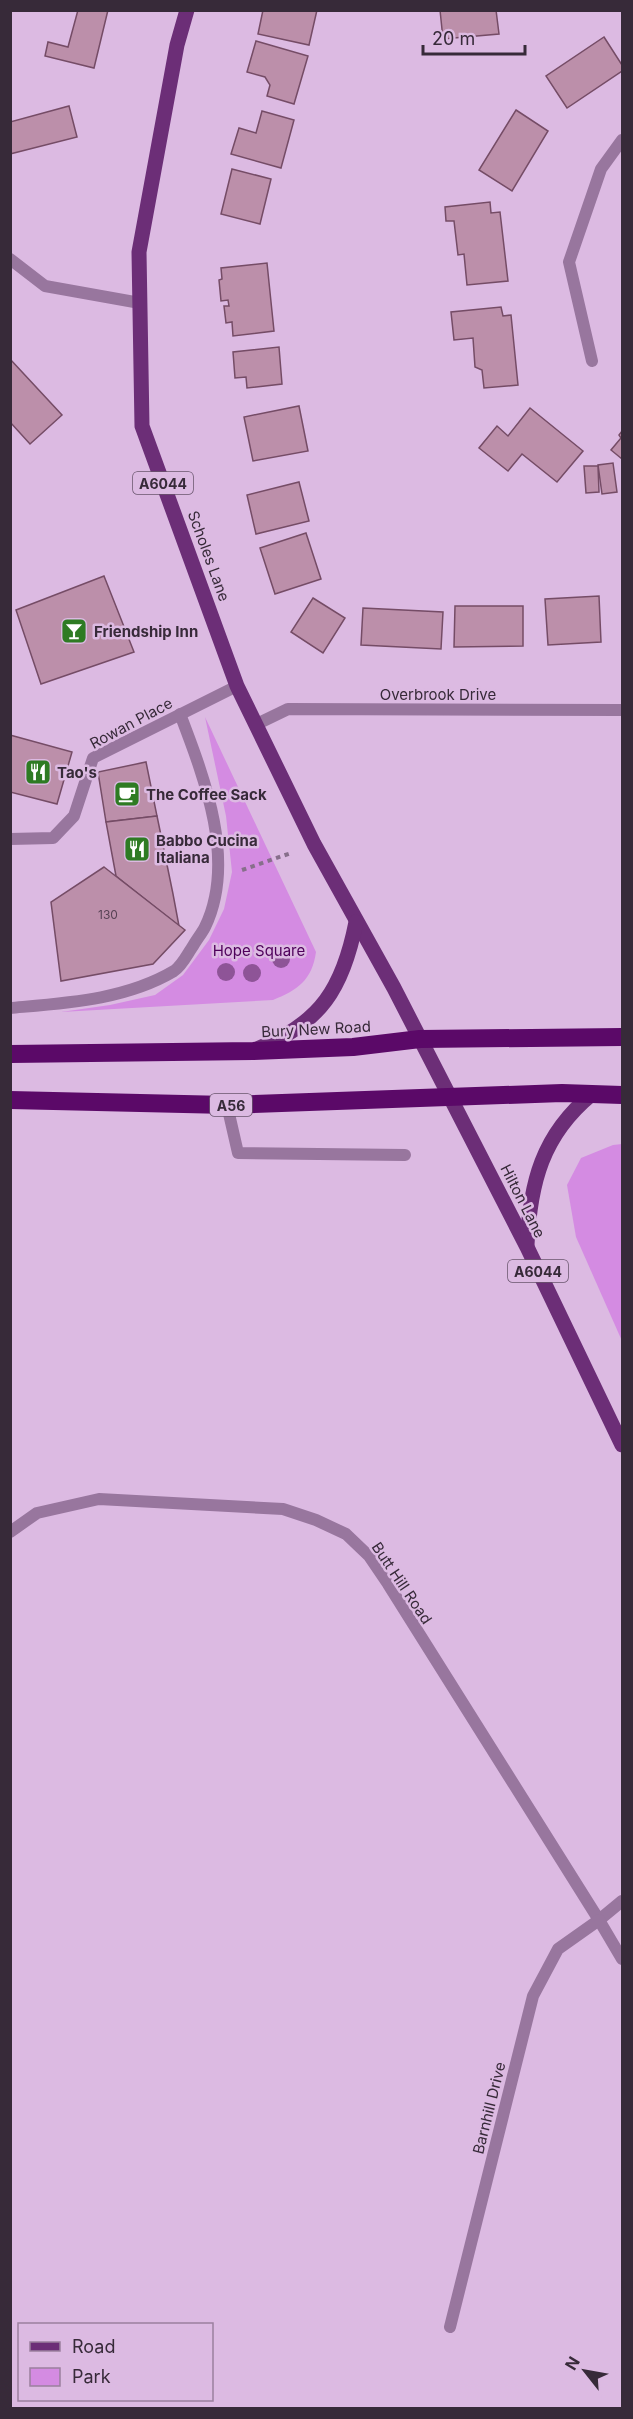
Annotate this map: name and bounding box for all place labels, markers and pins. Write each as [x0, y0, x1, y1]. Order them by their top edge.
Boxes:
bar icon: Friendship Inn [59, 616, 89, 646]
place label: Friendship Inn [94, 622, 198, 641]
restaurant icon: Tao's [23, 757, 53, 787]
place label: Tao's [57, 763, 97, 782]
cafe icon: The Coffee Sack [112, 779, 142, 809]
place label: The Coffee Sack [146, 785, 267, 804]
place label: Babbo Cucina Italiana [156, 831, 258, 867]
restaurant icon: Babbo Cucina Italiana [122, 834, 152, 864]

